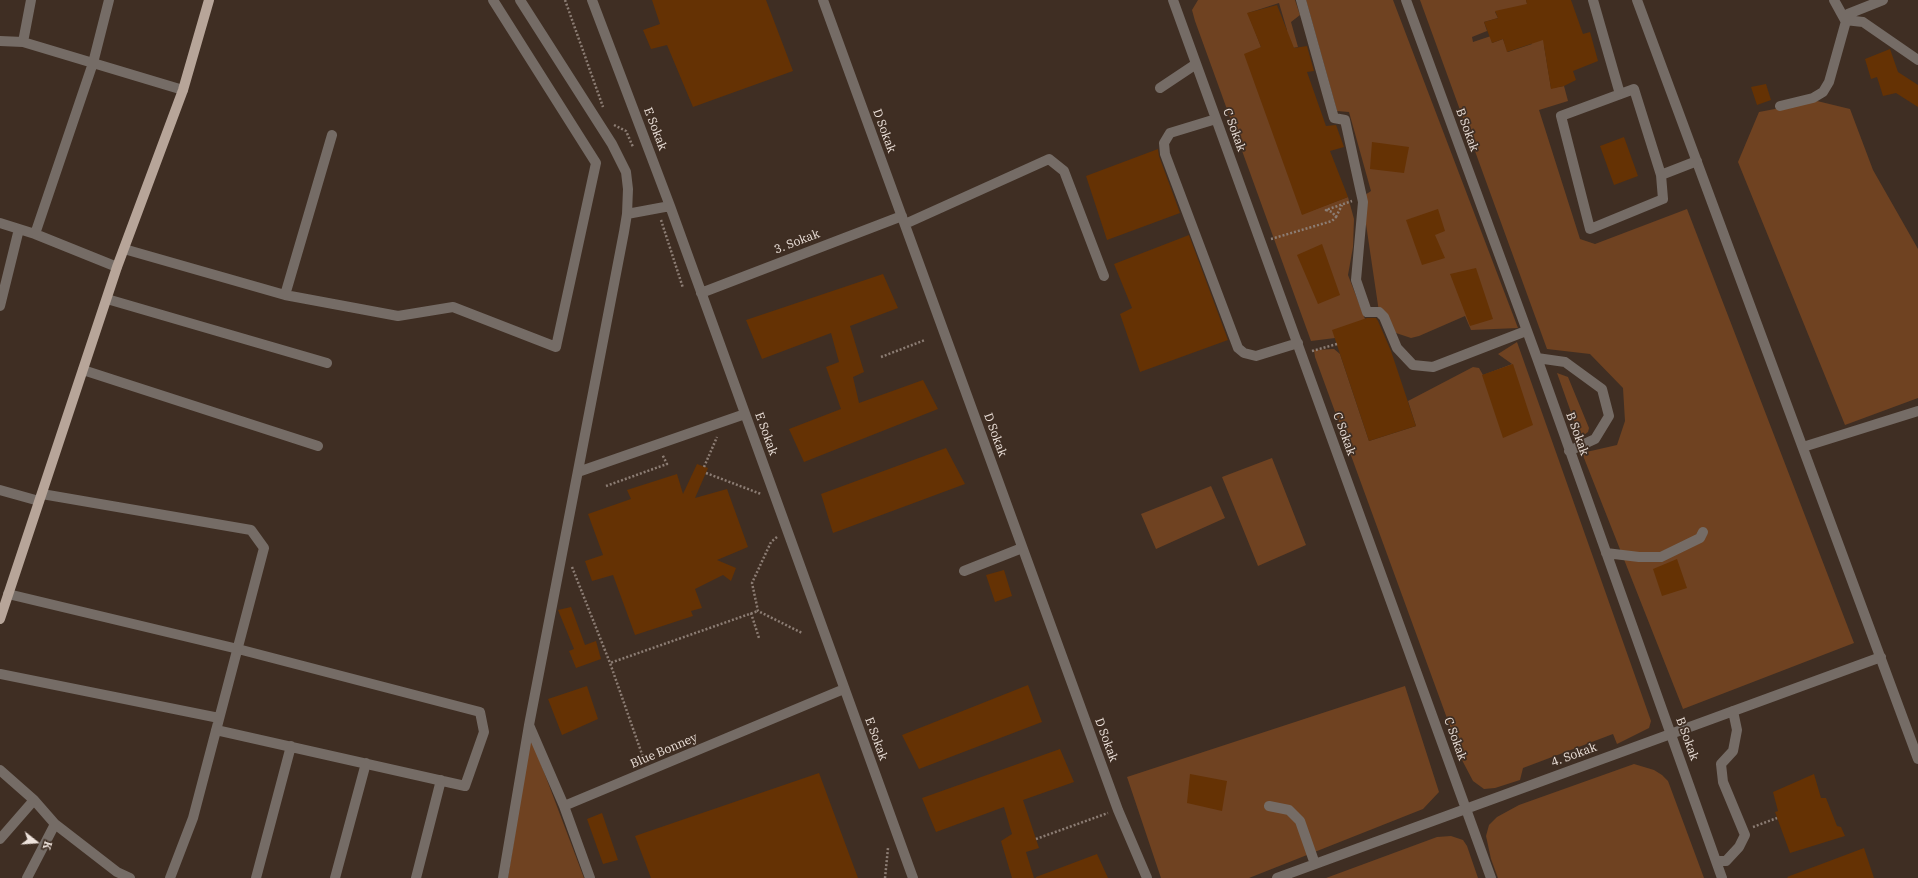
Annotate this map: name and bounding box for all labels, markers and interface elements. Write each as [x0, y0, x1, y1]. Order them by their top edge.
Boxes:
street label: E Sokak [640, 105, 670, 153]
street label: C Sokak [1220, 106, 1248, 154]
street label: B Sokak [1453, 106, 1481, 154]
street label: D Sokak [869, 107, 899, 155]
street label: 3. Sokak [772, 227, 822, 257]
street label: E Sokak [752, 410, 780, 458]
street label: C Sokak [1330, 410, 1358, 458]
street label: B Sokak [1563, 410, 1591, 458]
street label: D Sokak [980, 411, 1010, 459]
street label: E Sokak [862, 715, 890, 763]
street label: C Sokak [1441, 715, 1469, 763]
street label: B Sokak [1673, 715, 1701, 763]
street label: D Sokak [1091, 716, 1121, 764]
street label: Blue Bonney [628, 730, 700, 772]
street label: 4. Sokak [1549, 740, 1599, 770]
north arrow [16, 822, 56, 862]
text: K [40, 839, 55, 852]

